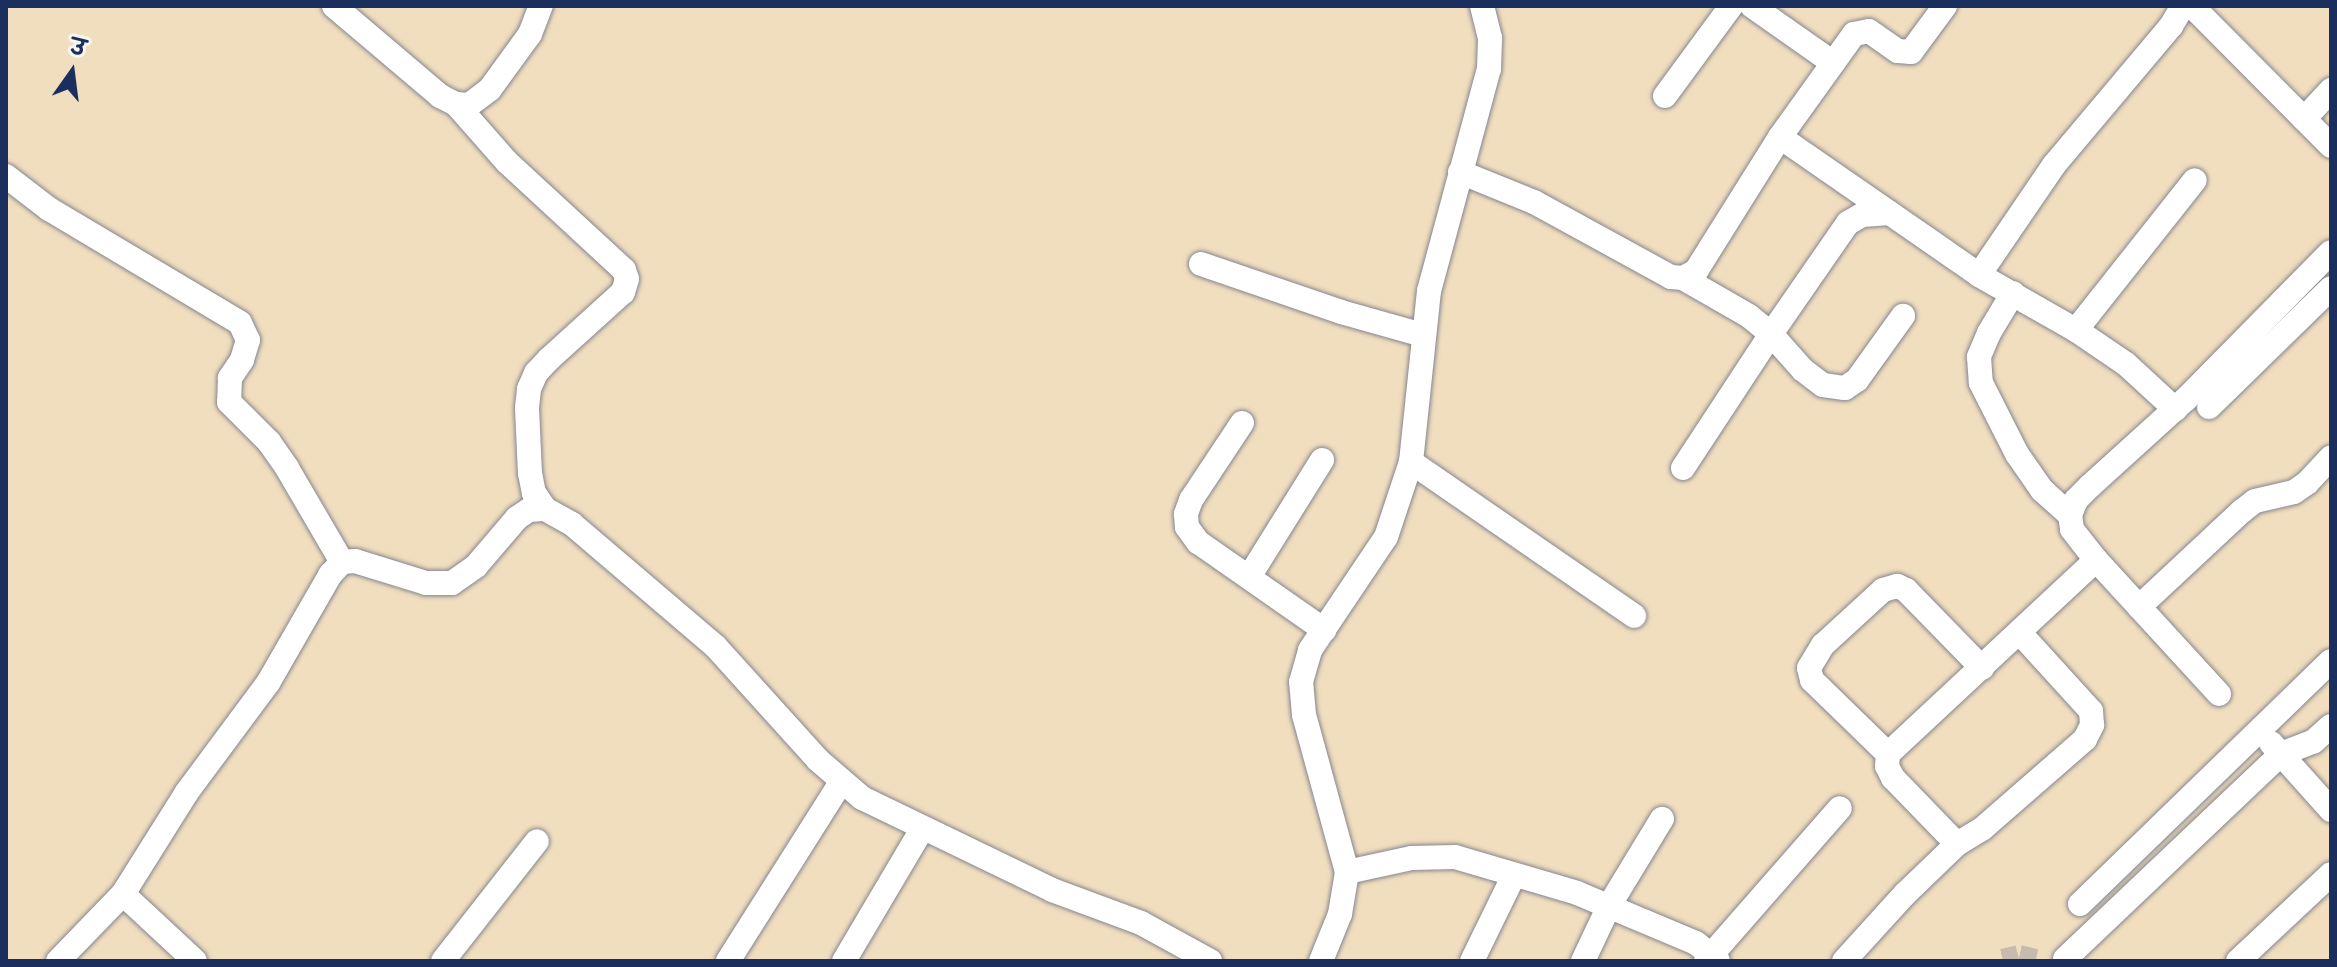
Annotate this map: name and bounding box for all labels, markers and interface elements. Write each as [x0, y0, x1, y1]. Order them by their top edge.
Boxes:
north arrow [32, 32, 112, 112]
text: उ [68, 33, 88, 63]

